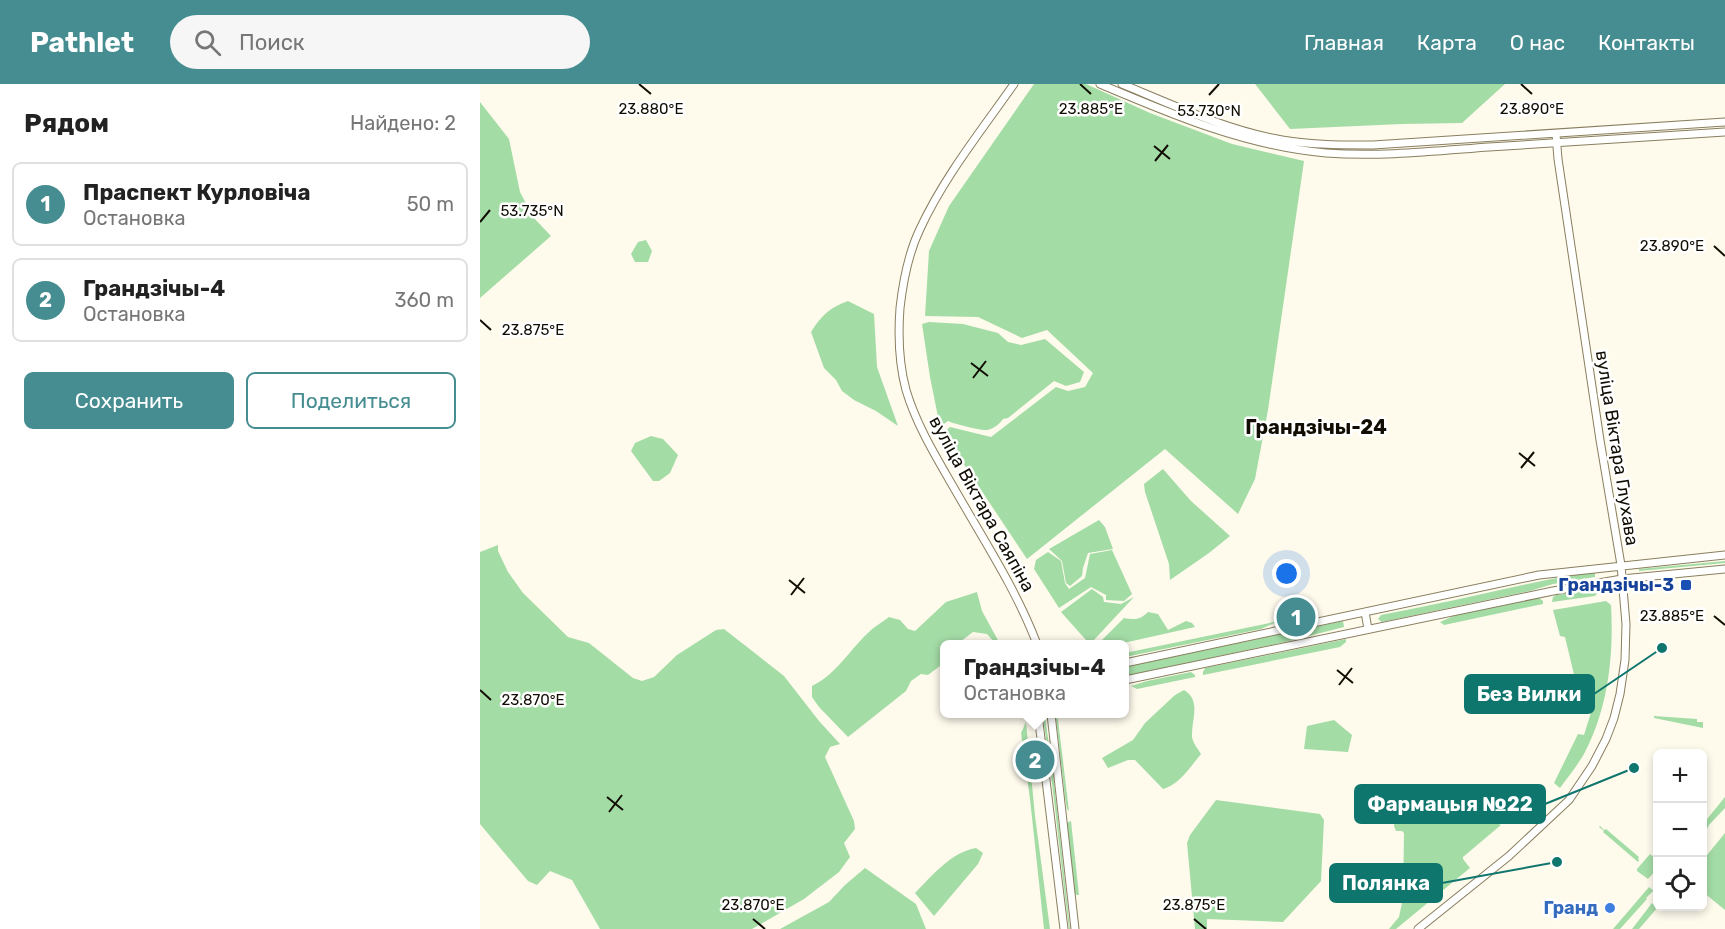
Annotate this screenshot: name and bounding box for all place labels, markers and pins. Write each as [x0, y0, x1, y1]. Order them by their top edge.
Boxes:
place label: Грандзічы-3 [1558, 574, 1674, 596]
marker: Грандзічы-3 [1679, 578, 1693, 592]
pin: 1 [1276, 594, 1316, 640]
callout: Без Вилки [1465, 675, 1594, 713]
pin: 2 [1016, 738, 1054, 782]
callout: Фармацыя №22 [1355, 785, 1545, 823]
callout: Полянка [1330, 864, 1442, 902]
place label: Гранд [1543, 897, 1598, 919]
marker: Гранд [1603, 901, 1617, 915]

